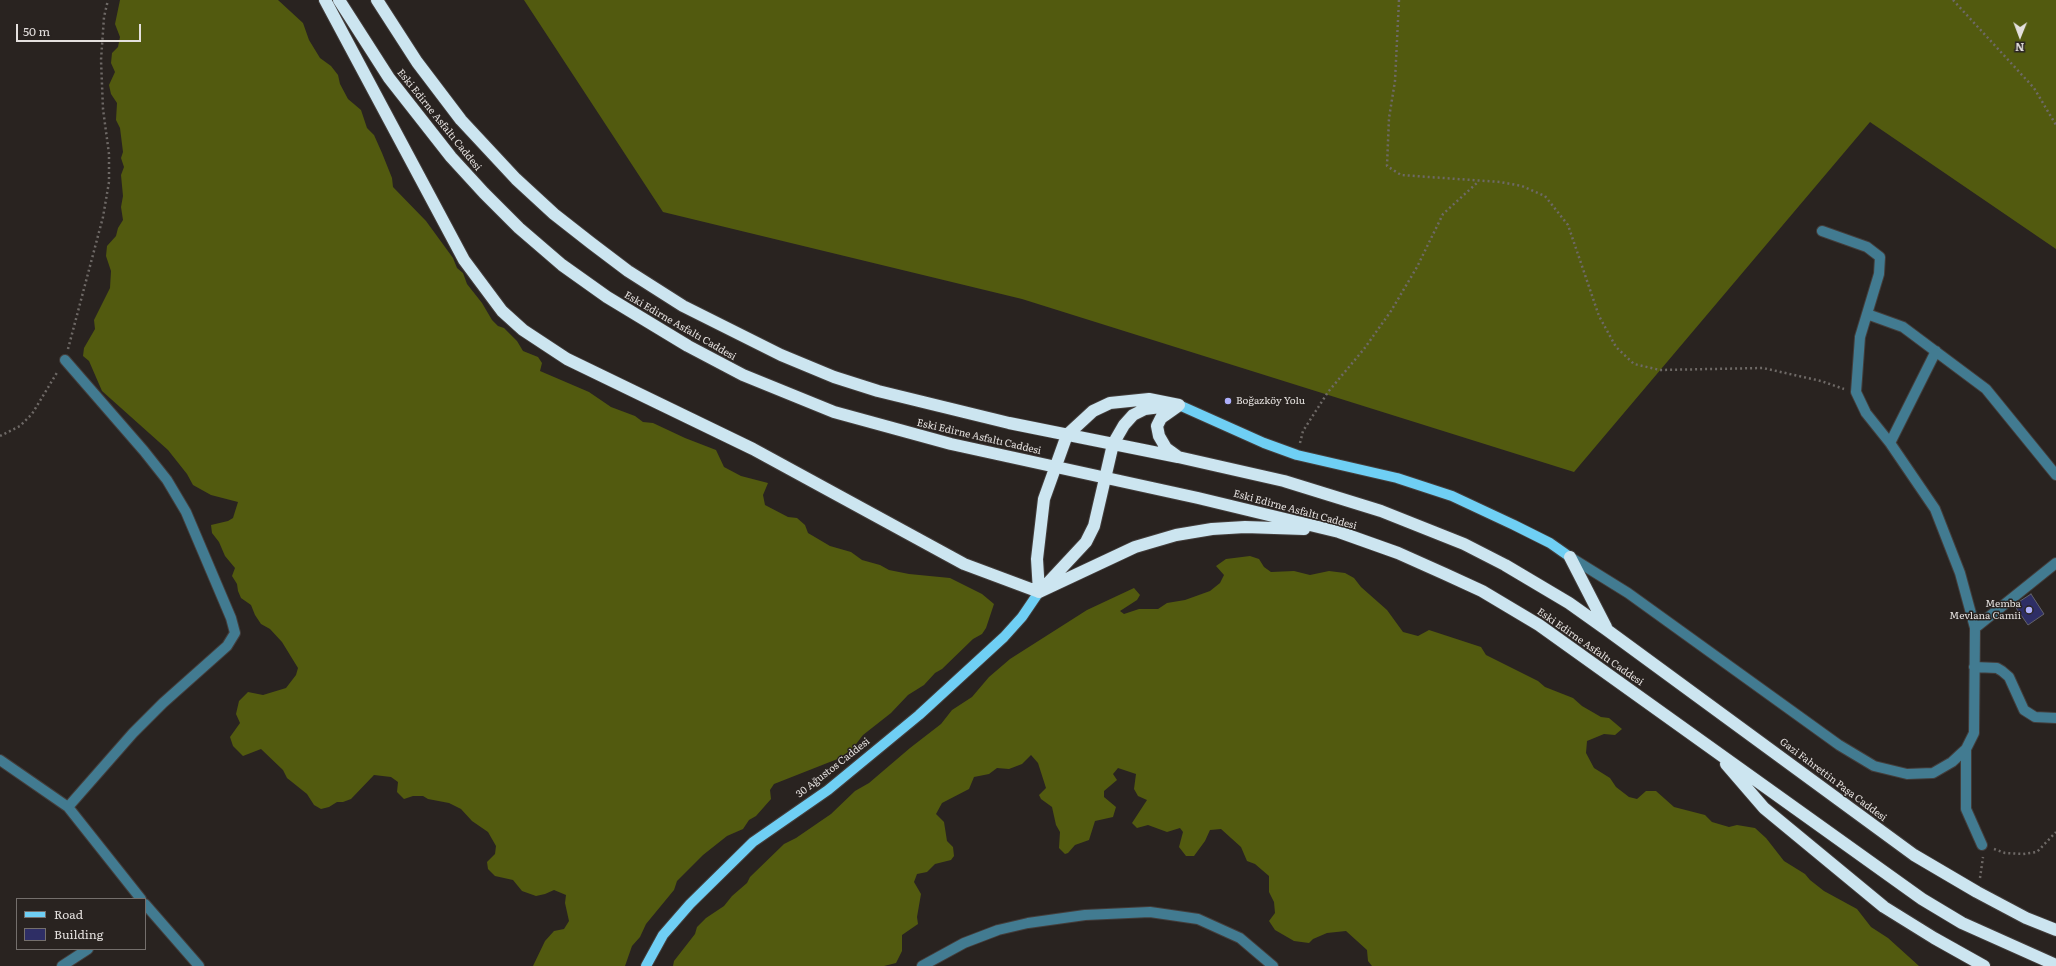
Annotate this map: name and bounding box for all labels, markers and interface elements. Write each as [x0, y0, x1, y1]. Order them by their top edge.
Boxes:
scale bar [18, 16, 143, 42]
north arrow [2000, 16, 2040, 56]
text: 50 m [23, 22, 50, 40]
text: N [2015, 40, 2025, 56]
street label: Eski Edirne Asfaltı Caddesi [394, 67, 484, 173]
street label: Eski Edirne Asfaltı Caddesi [622, 289, 738, 363]
place label: Boğazköy Yolu [1236, 395, 1305, 407]
marker: Boğazköy Yolu [1223, 396, 1233, 406]
street label: Eski Edirne Asfaltı Caddesi [916, 417, 1042, 457]
street label: Eski Edirne Asfaltı Caddesi [1232, 488, 1358, 532]
place label: Memba Mevlana Camii [1949, 598, 2021, 622]
marker: Memba Mevlana Camii [2024, 605, 2034, 615]
street label: Eski Edirne Asfaltı Caddesi [1534, 606, 1646, 688]
street label: 30 Ağustos Caddesi [794, 735, 872, 801]
street label: Gazi Fahrettin Paşa Caddesi [1777, 736, 1889, 824]
legend [16, 898, 146, 950]
text: Road [54, 905, 83, 923]
text: Building [54, 925, 103, 943]

